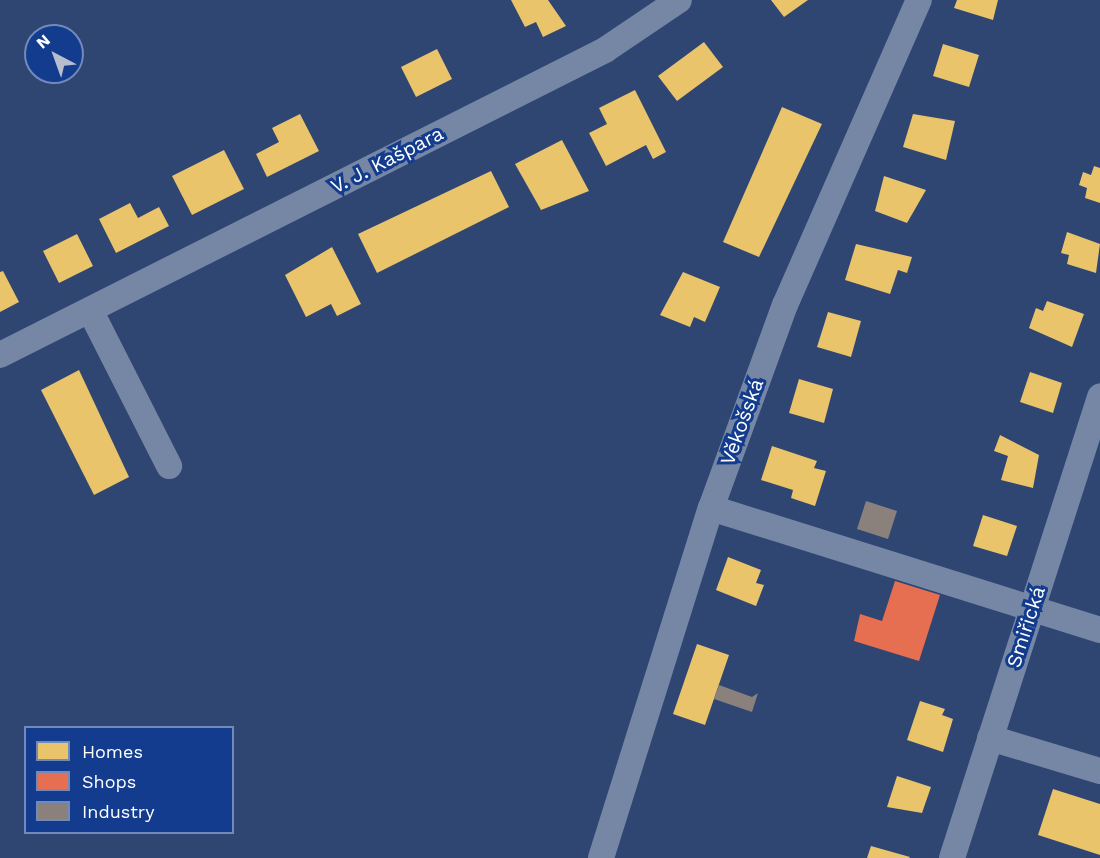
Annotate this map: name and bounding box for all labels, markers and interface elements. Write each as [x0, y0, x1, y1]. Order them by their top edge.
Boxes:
north arrow [24, 24, 84, 84]
text: N [32, 30, 54, 53]
street label: V. J. Kašpara [327, 121, 447, 199]
street label: Věkošská [715, 376, 769, 468]
street label: Smiřická [1002, 583, 1050, 671]
legend [24, 726, 234, 834]
text: Homes [82, 741, 143, 762]
text: Shops [82, 771, 136, 792]
text: Industry [82, 801, 154, 822]

